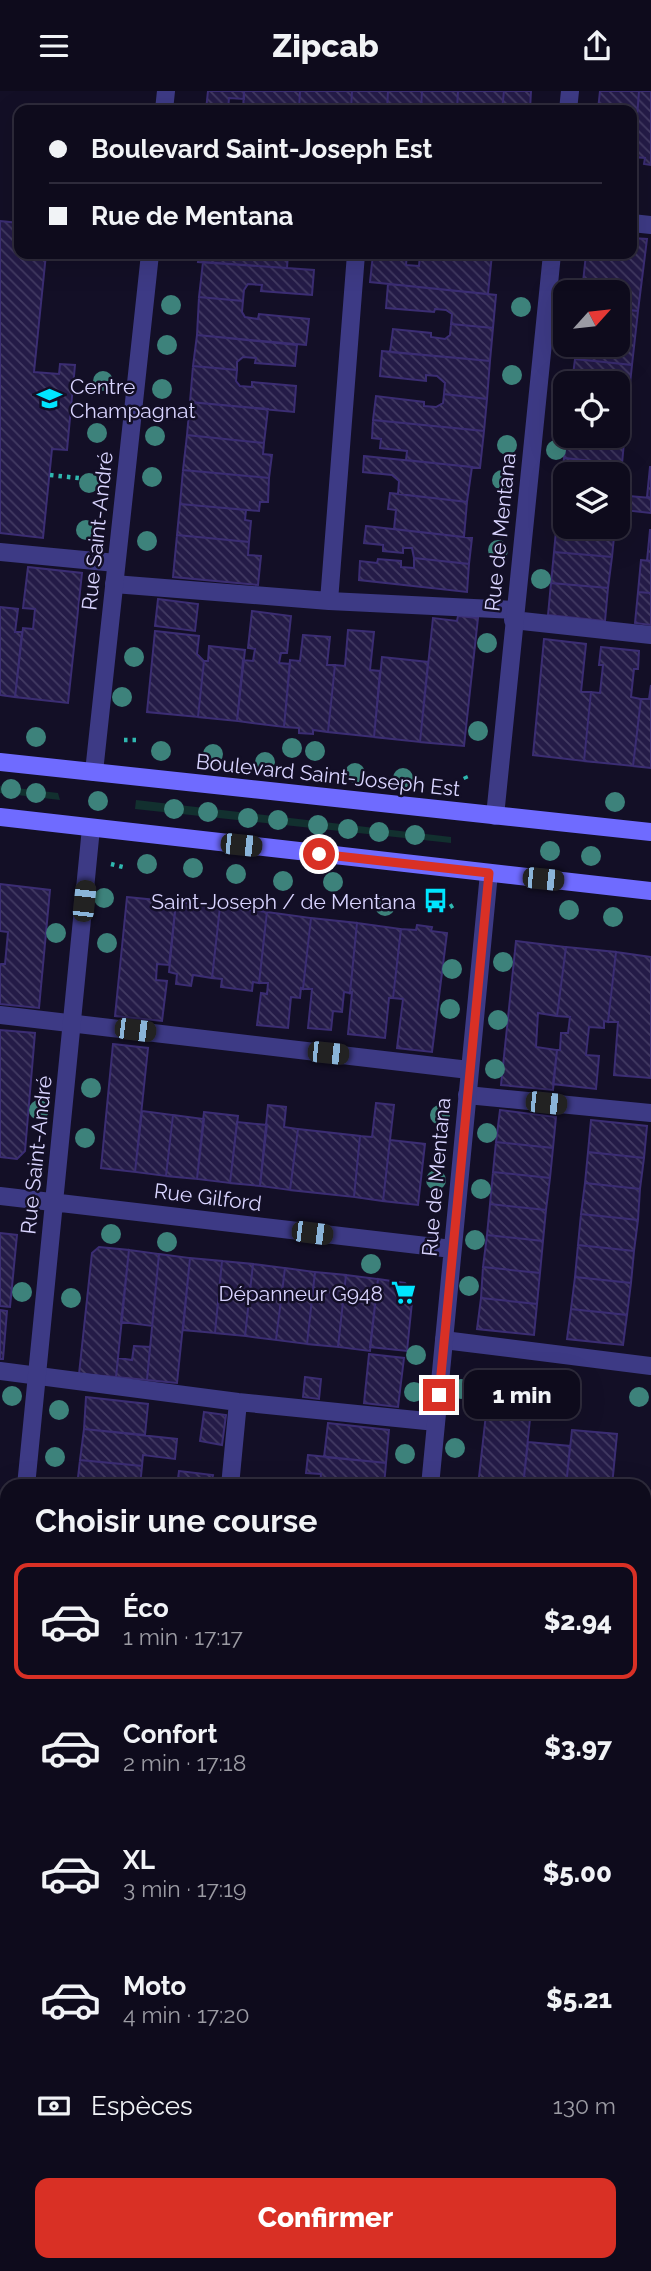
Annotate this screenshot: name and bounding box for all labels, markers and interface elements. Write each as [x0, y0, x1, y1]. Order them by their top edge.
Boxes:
icon: menu [35, 27, 73, 65]
text: Zipcab [272, 27, 379, 64]
icon: share [578, 27, 616, 65]
text: Boulevard Saint-Joseph Est [91, 134, 432, 164]
text: Rue de Mentana [91, 201, 294, 231]
north arrow [553, 280, 630, 357]
map controls [553, 280, 630, 539]
button: locate [553, 371, 630, 448]
place label: Centre Champagnat [70, 374, 195, 423]
school or university icon: Centre Champagnat [36, 384, 64, 412]
street label: Rue Saint-André [76, 451, 118, 611]
street label: Rue de Mentana [479, 451, 521, 613]
button: layers [553, 462, 630, 539]
street label: Boulevard Saint-Joseph Est [195, 749, 461, 801]
car [220, 832, 263, 858]
route start [303, 838, 335, 870]
car [522, 866, 565, 892]
car [72, 879, 97, 923]
bus stop icon: Saint-Joseph / de Mentana [422, 887, 450, 915]
place label: Saint-Joseph / de Mentana [151, 889, 416, 914]
car [113, 1017, 158, 1043]
car [307, 1040, 350, 1066]
street label: Rue Saint-André [15, 1075, 57, 1235]
car [525, 1090, 568, 1116]
street label: Rue de Mentana [417, 1097, 455, 1257]
street label: Rue Gilford [153, 1178, 263, 1216]
car [290, 1220, 335, 1246]
supermarket icon: Dépanneur G948 [389, 1279, 417, 1307]
place label: Dépanneur G948 [218, 1281, 383, 1306]
callout: 1 min [464, 1371, 579, 1419]
route end [423, 1379, 455, 1411]
text: 1 min [492, 1381, 552, 1408]
text: Choisir une course [35, 1502, 318, 1539]
icon: car [39, 1590, 102, 1653]
text: Éco [123, 1593, 169, 1623]
text: $2.94 [544, 1606, 612, 1636]
text: 1 min · 17:17 [123, 1623, 243, 1650]
icon: car [39, 1716, 102, 1779]
text: Confort [123, 1719, 217, 1749]
text: $3.97 [544, 1732, 612, 1762]
text: 2 min · 17:18 [123, 1749, 246, 1776]
icon: car [39, 1842, 102, 1905]
text: XL [123, 1845, 155, 1875]
text: $5.00 [543, 1858, 612, 1888]
text: 3 min · 17:19 [123, 1875, 246, 1902]
icon: car [39, 1968, 102, 2031]
text: Moto [123, 1971, 186, 2001]
text: $5.21 [546, 1984, 612, 2014]
text: 4 min · 17:20 [123, 2001, 249, 2028]
icon: cash [35, 2087, 73, 2125]
text: Espèces [91, 2091, 193, 2121]
text: 130 m [553, 2092, 616, 2119]
button: Confirmer [35, 2178, 616, 2258]

